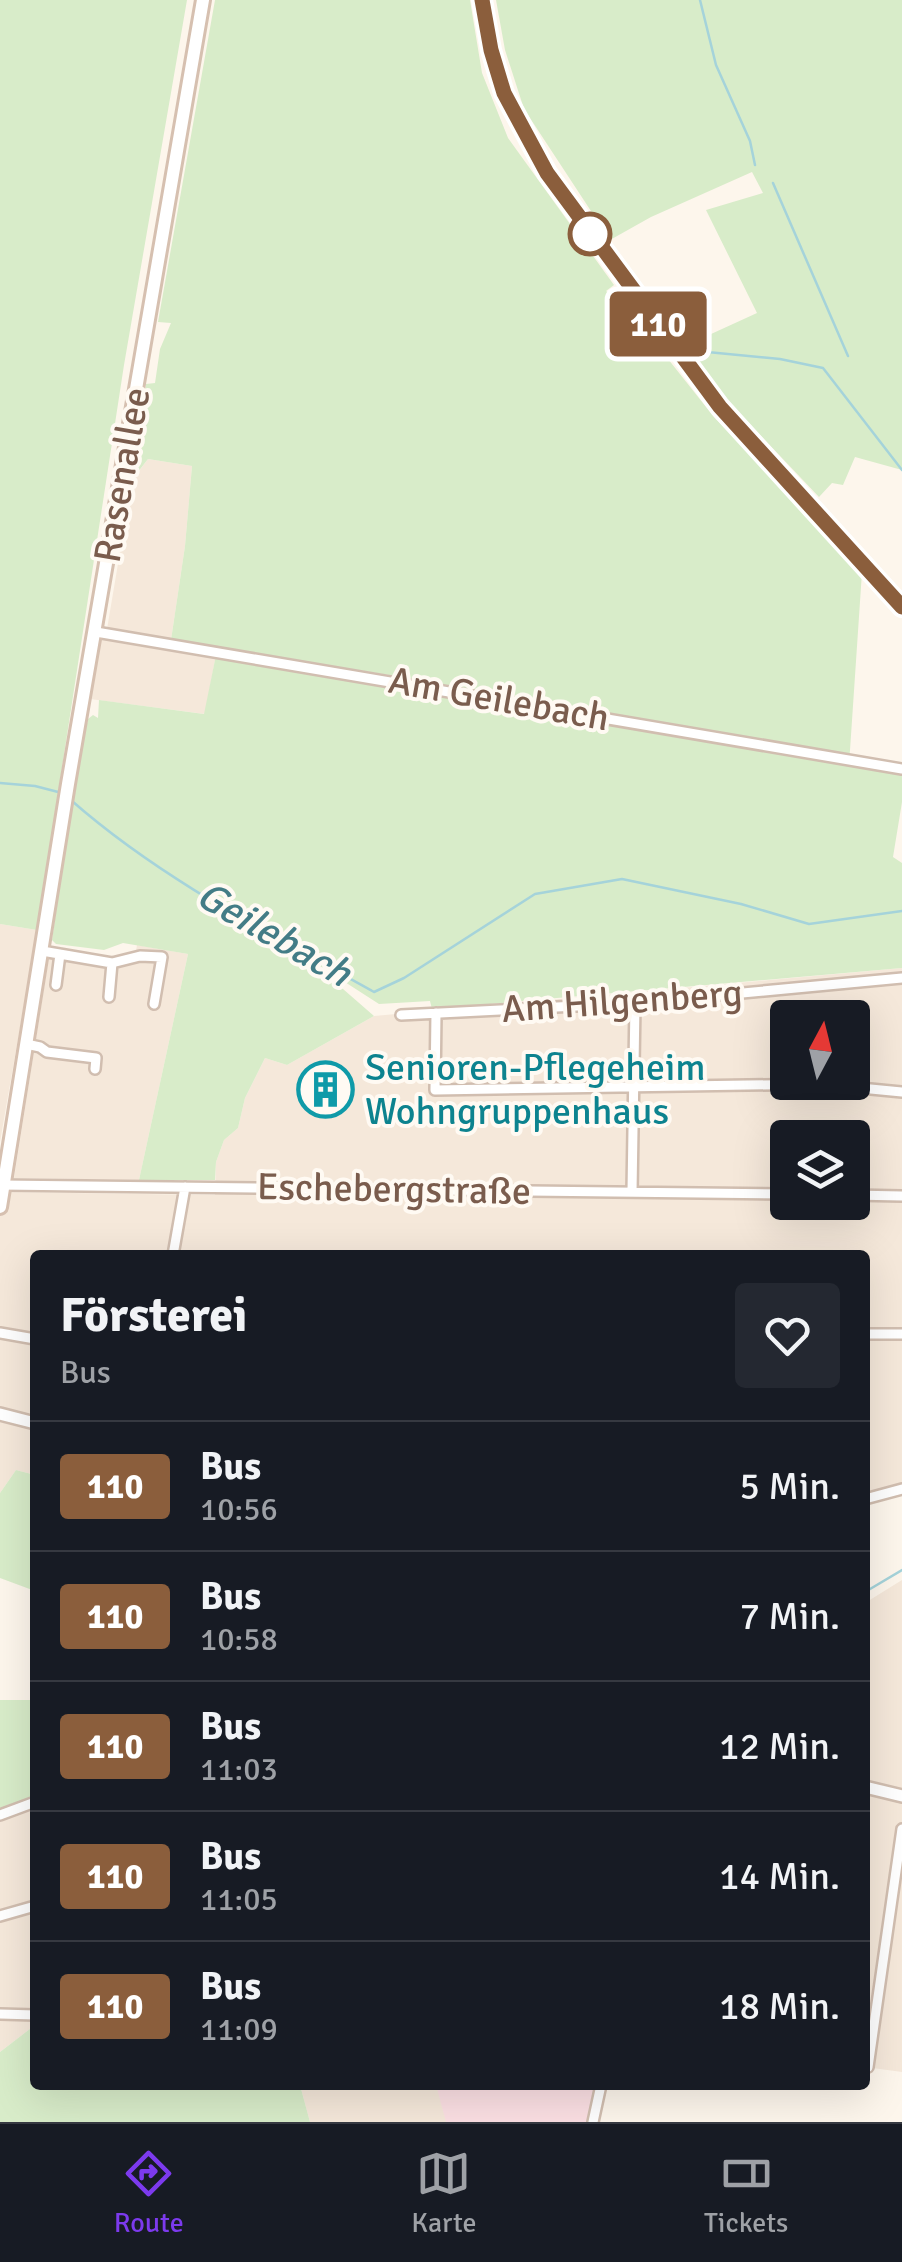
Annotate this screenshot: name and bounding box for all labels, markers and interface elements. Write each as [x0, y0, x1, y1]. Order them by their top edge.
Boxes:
unlabelled marker [569, 213, 611, 255]
line badge: 110 [600, 292, 716, 356]
text: 110 [630, 303, 686, 346]
street label: Rasenallee [83, 384, 161, 566]
street label: Am Geilebach [385, 656, 613, 742]
water label: Geilebach [188, 870, 361, 999]
street label: Am Hilgenberg [500, 969, 744, 1033]
north arrow [770, 1000, 870, 1100]
map controls [770, 1000, 870, 1220]
place label: Senioren-Pflegeheim Wohngruppenhaus [365, 1044, 706, 1135]
building icon: Senioren-Pflegeheim Wohngruppenhaus [296, 1059, 356, 1119]
button: layers [770, 1120, 870, 1220]
street label: Eschebergstraße [256, 1163, 532, 1215]
button: heart [735, 1283, 840, 1388]
text: Försterei [60, 1286, 247, 1345]
text: Bus [60, 1353, 111, 1392]
text: Bus [200, 1443, 261, 1490]
text: 5 Min. [739, 1463, 840, 1510]
text: 110 [87, 1465, 143, 1508]
text: 10:56 [200, 1490, 278, 1529]
text: Bus [200, 1573, 261, 1620]
text: 7 Min. [739, 1593, 840, 1640]
text: 110 [87, 1595, 143, 1638]
text: 10:58 [200, 1620, 278, 1659]
text: Bus [200, 1703, 261, 1750]
text: 12 Min. [719, 1723, 840, 1770]
text: 110 [87, 1725, 143, 1768]
text: 11:03 [200, 1750, 278, 1789]
text: Bus [200, 1833, 261, 1880]
text: 14 Min. [719, 1853, 840, 1900]
text: 110 [87, 1855, 143, 1898]
text: 11:05 [200, 1880, 278, 1919]
text: Bus [200, 1963, 261, 2010]
text: 18 Min. [719, 1983, 840, 2030]
text: 110 [87, 1985, 143, 2028]
text: 11:09 [200, 2010, 278, 2049]
tab: Route [114, 2146, 184, 2240]
tab: Karte [411, 2146, 477, 2240]
tab: Tickets [704, 2146, 788, 2240]

